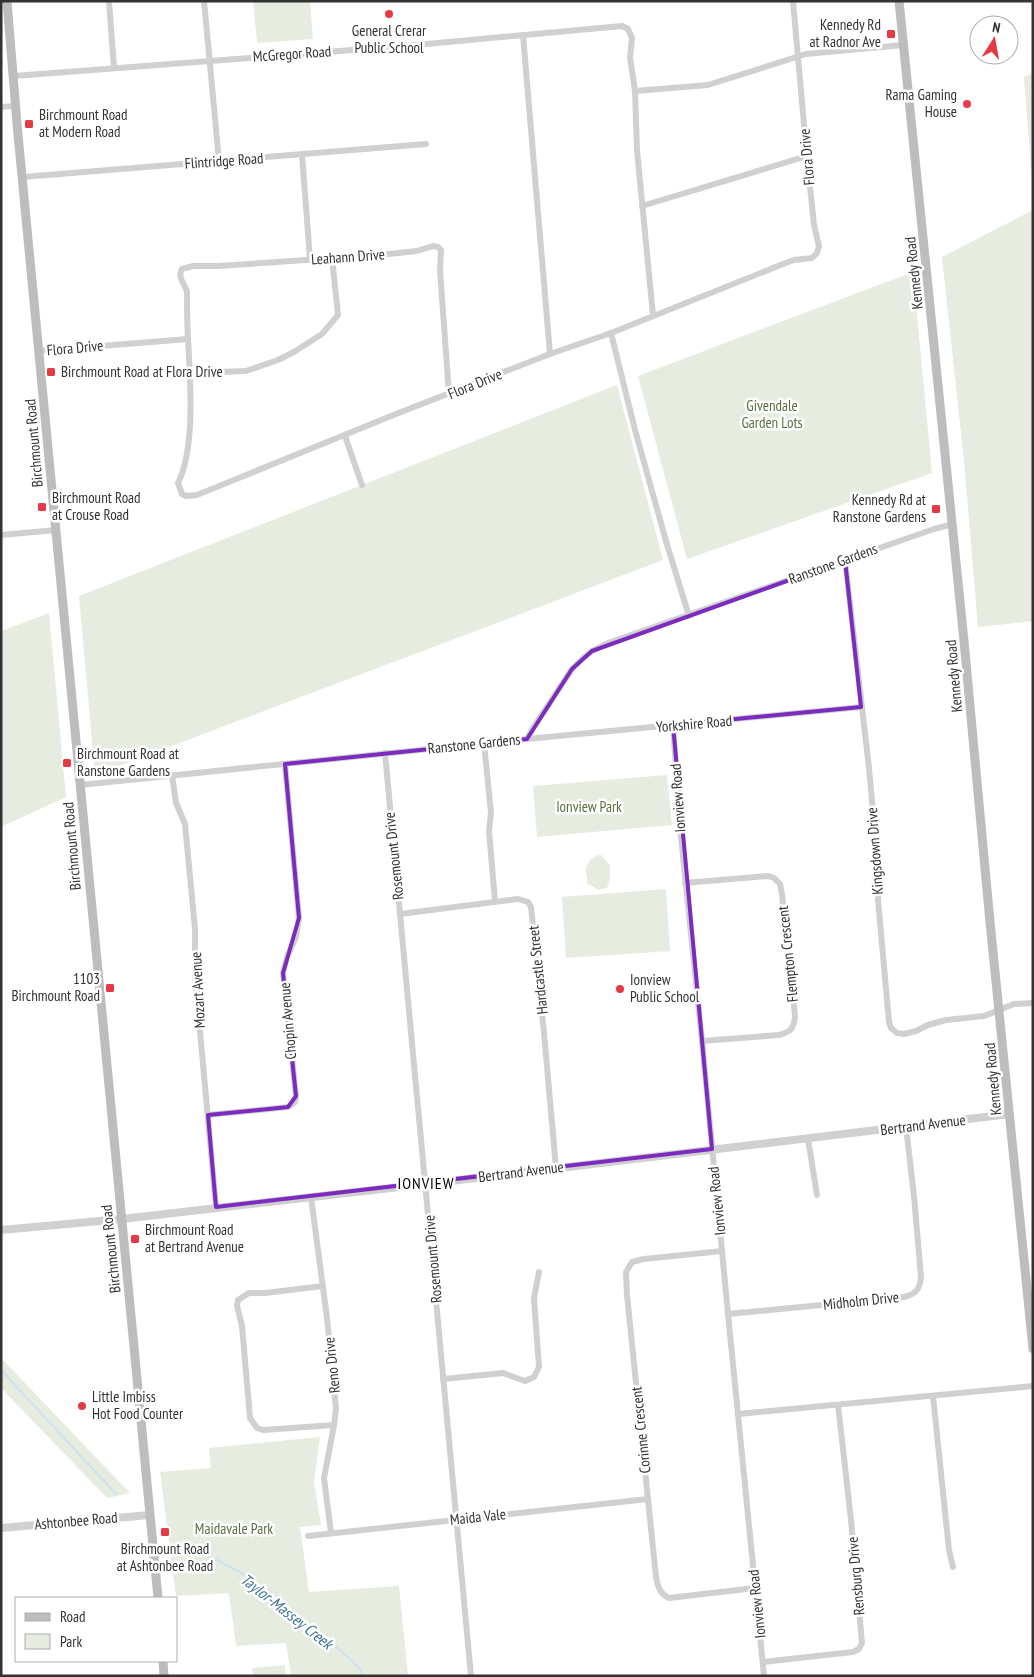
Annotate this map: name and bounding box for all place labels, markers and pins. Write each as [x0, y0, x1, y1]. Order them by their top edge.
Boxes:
marker: General Crerar Public School [383, 8, 395, 20]
place label: Kennedy Rd at Radnor Ave [809, 15, 881, 51]
place label: General Crerar Public School [352, 21, 427, 57]
marker: Kennedy Rd at Radnor Ave [885, 28, 897, 40]
place label: Rama Gaming House [885, 85, 957, 121]
marker: Rama Gaming House [961, 98, 973, 110]
place label: Birchmount Road at Modern Road [39, 105, 128, 141]
marker: Birchmount Road at Modern Road [23, 118, 35, 130]
place label: Birchmount Road at Flora Drive [61, 362, 223, 381]
marker: Birchmount Road at Flora Drive [45, 366, 57, 378]
place label: Birchmount Road at Crouse Road [52, 488, 141, 524]
place label: Kennedy Rd at Ranstone Gardens [833, 490, 926, 526]
marker: Birchmount Road at Crouse Road [36, 501, 48, 513]
marker: Kennedy Rd at Ranstone Gardens [930, 503, 942, 515]
place label: Birchmount Road at Ranstone Gardens [77, 744, 179, 780]
marker: Birchmount Road at Ranstone Gardens [61, 757, 73, 769]
place label: 1103 Birchmount Road [11, 969, 100, 1005]
place label: Ionview Public School [630, 970, 700, 1006]
marker: 1103 Birchmount Road [104, 982, 116, 994]
marker: Ionview Public School [614, 983, 626, 995]
place label: Birchmount Road at Bertrand Avenue [145, 1220, 244, 1256]
marker: Birchmount Road at Bertrand Avenue [129, 1233, 141, 1245]
place label: Little Imbiss Hot Food Counter [92, 1387, 184, 1423]
marker: Little Imbiss Hot Food Counter [76, 1400, 88, 1412]
marker: Birchmount Road at Ashtonbee Road [159, 1526, 171, 1538]
place label: Birchmount Road at Ashtonbee Road [117, 1539, 213, 1575]

